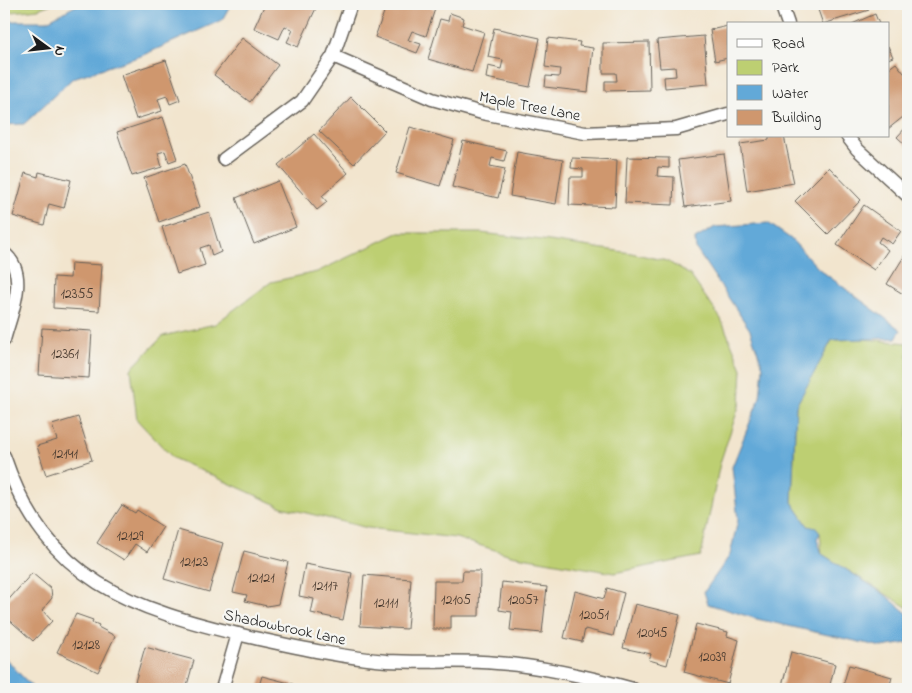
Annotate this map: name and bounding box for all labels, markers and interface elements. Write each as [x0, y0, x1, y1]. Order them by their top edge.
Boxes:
north arrow [22, 22, 72, 72]
legend [727, 22, 890, 138]
text: Road [772, 33, 805, 55]
text: N [48, 44, 70, 58]
text: Park [772, 57, 800, 79]
text: Water [772, 83, 808, 105]
street label: Maple Tree Lane [477, 85, 583, 129]
text: Building [771, 107, 821, 130]
house number: 12355 [60, 284, 94, 305]
house number: 12361 [51, 344, 79, 365]
house number: 12141 [52, 444, 79, 465]
house number: 12129 [116, 526, 144, 547]
house number: 12123 [180, 552, 209, 573]
house number: 12121 [247, 568, 275, 589]
house number: 12117 [312, 576, 338, 597]
house number: 12105 [441, 590, 471, 611]
house number: 12057 [507, 590, 539, 611]
house number: 12111 [374, 593, 399, 614]
street label: Shadowbrook Lane [221, 603, 349, 653]
house number: 12051 [579, 605, 610, 626]
house number: 12045 [636, 623, 668, 644]
house number: 12128 [72, 635, 100, 656]
house number: 12039 [698, 647, 727, 668]

